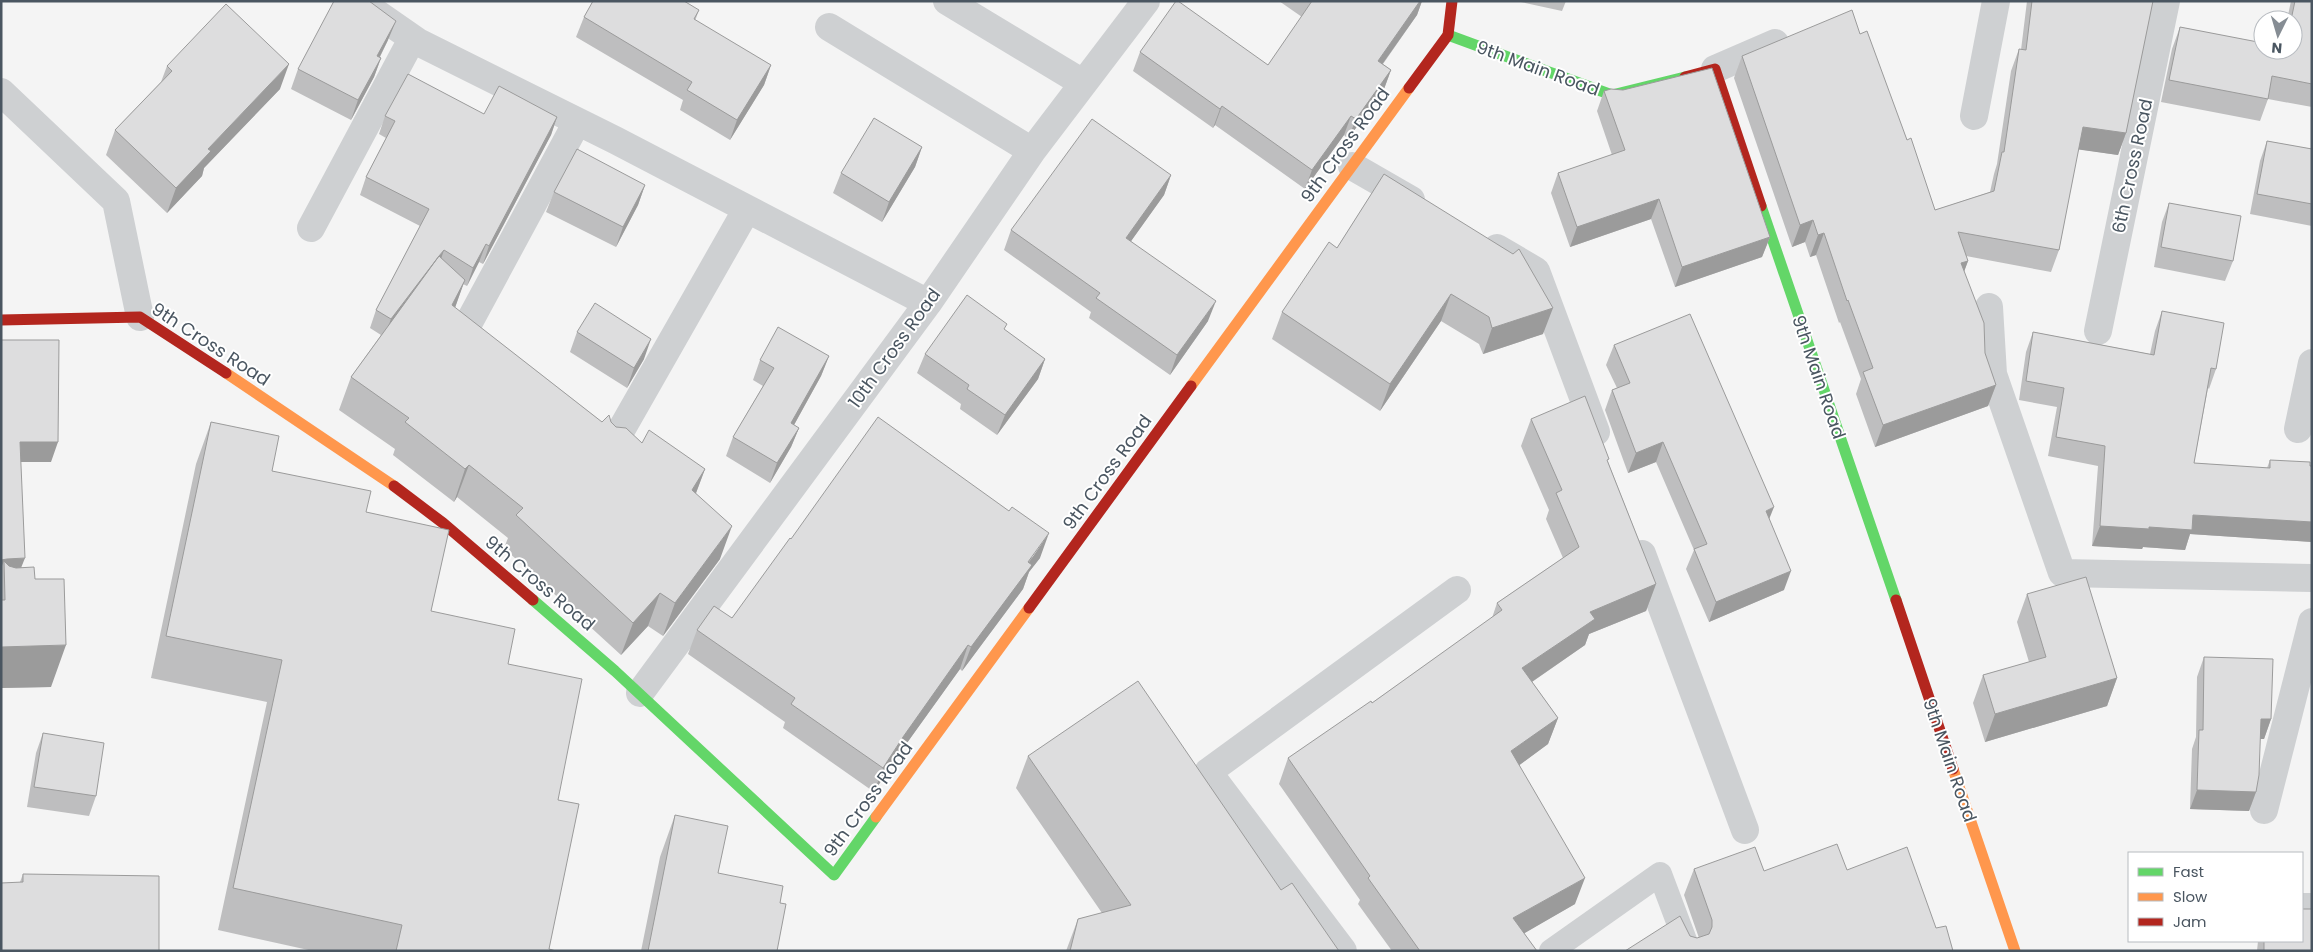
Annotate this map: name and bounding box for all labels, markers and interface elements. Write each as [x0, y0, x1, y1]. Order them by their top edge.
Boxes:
north arrow [2253, 10, 2303, 60]
street label: 9th Main Road [1473, 34, 1603, 102]
text: N [2271, 38, 2283, 58]
street label: 9th Cross Road [1295, 82, 1395, 208]
street label: 6th Cross Road [2106, 96, 2158, 236]
street label: 10th Cross Road [842, 283, 946, 413]
street label: 9th Cross Road [147, 296, 275, 392]
street label: 9th Main Road [1786, 312, 1852, 442]
street label: 9th Cross Road [1057, 409, 1157, 535]
street label: 9th Cross Road [480, 529, 600, 637]
street label: 9th Main Road [1917, 695, 1983, 825]
street label: 9th Cross Road [818, 736, 918, 862]
legend [2128, 852, 2303, 942]
text: Fast [2173, 861, 2204, 882]
text: Slow [2173, 886, 2208, 907]
text: Jam [2173, 911, 2207, 932]

